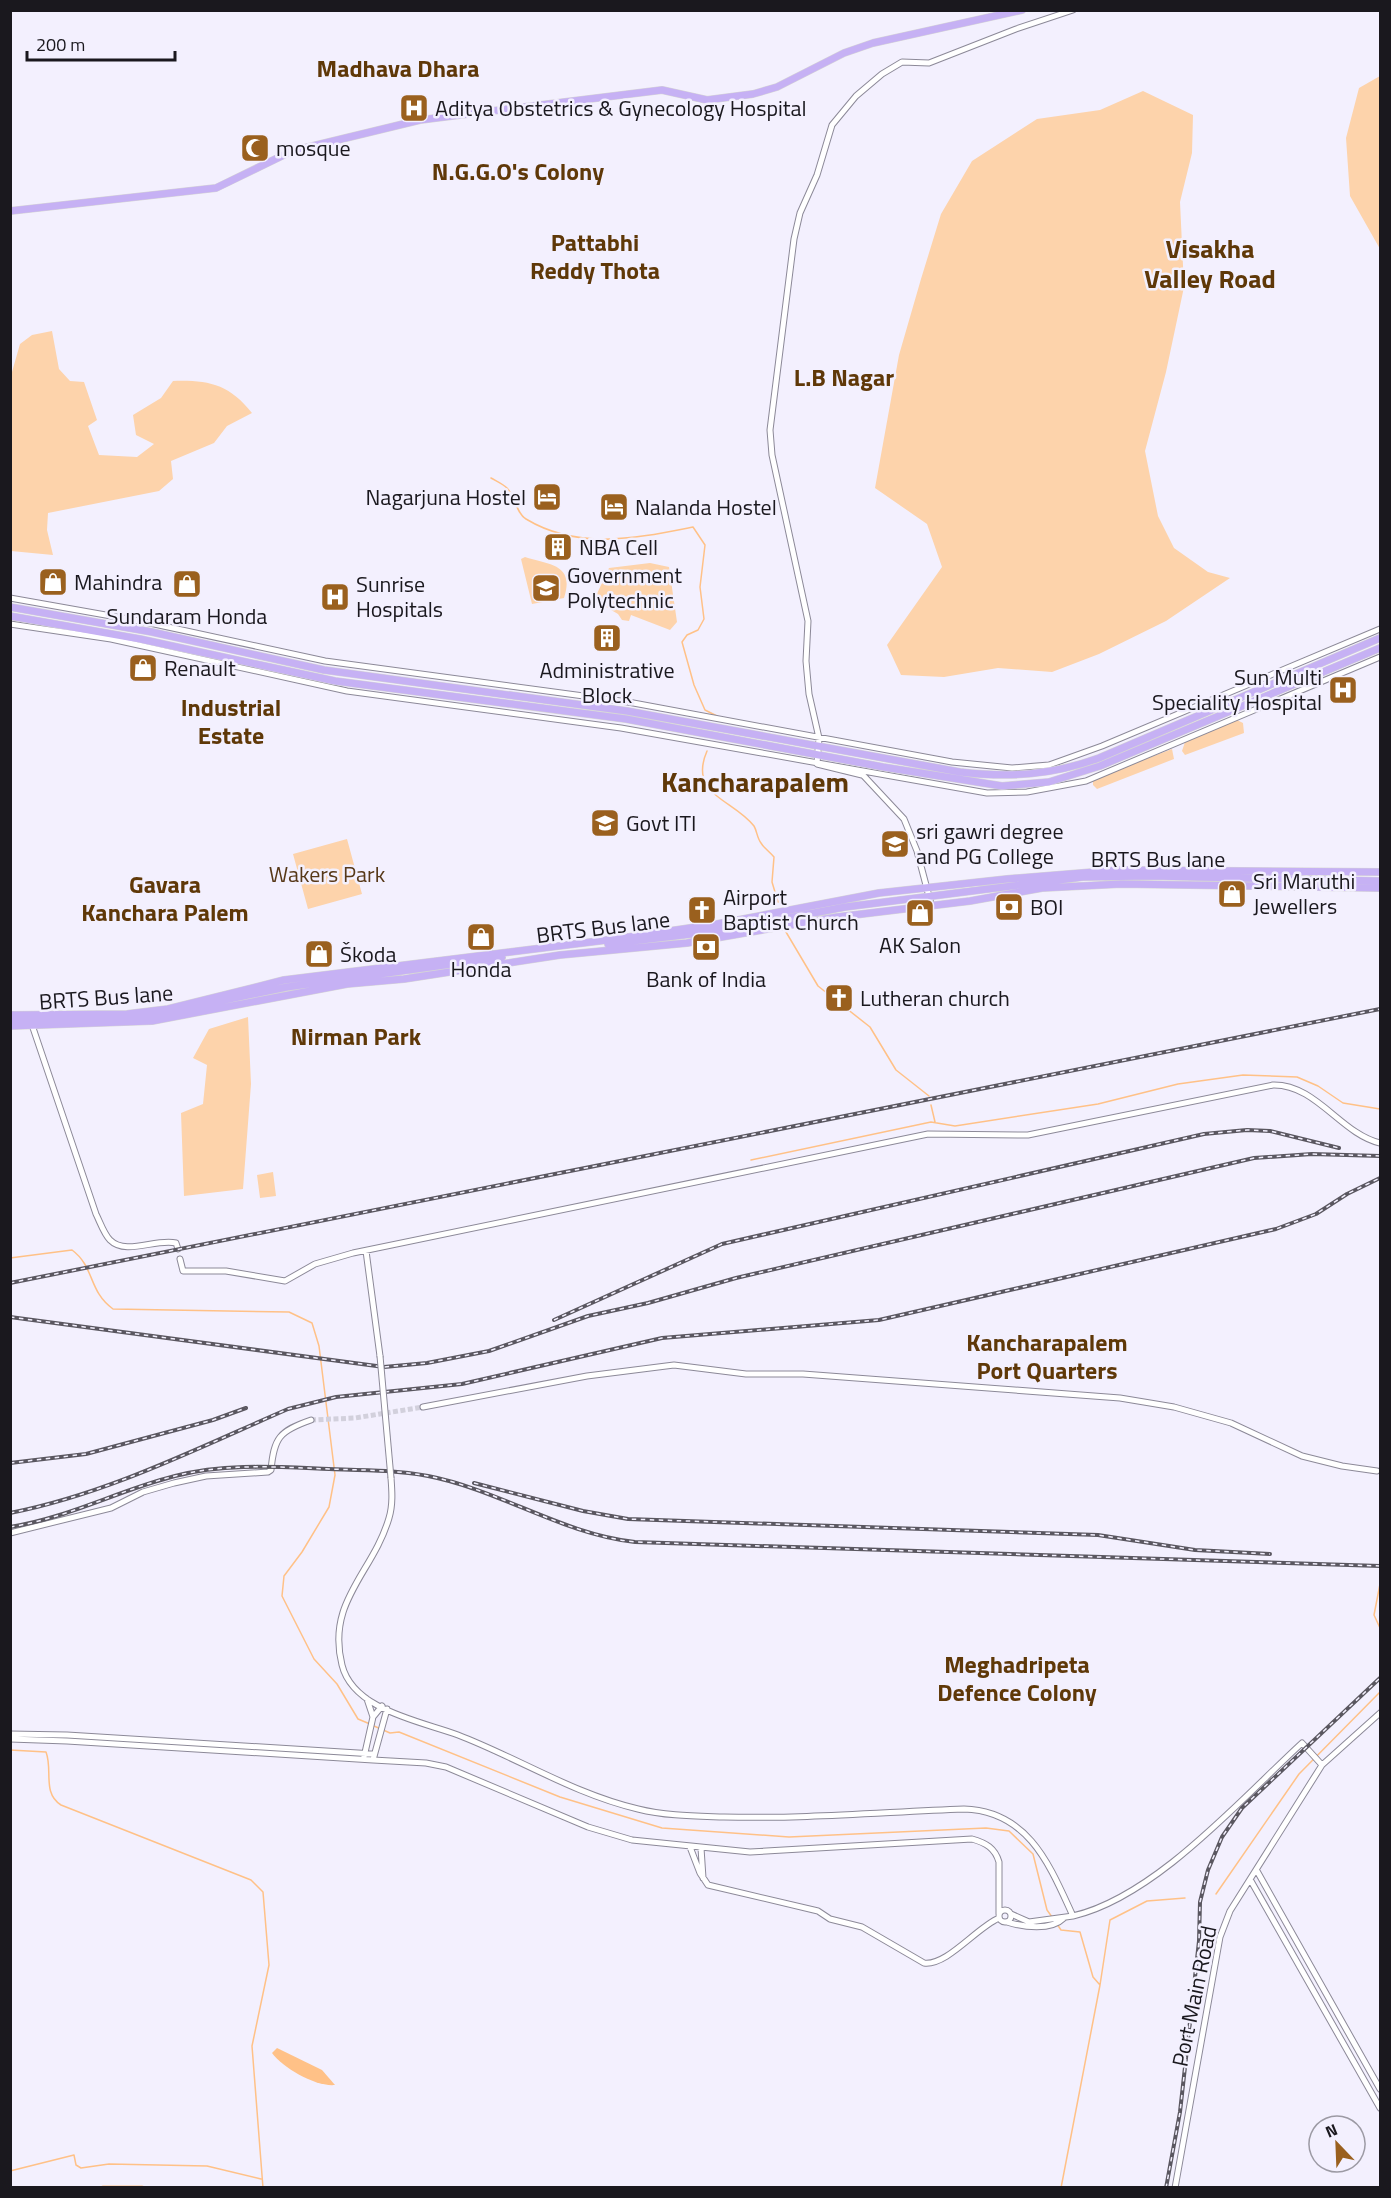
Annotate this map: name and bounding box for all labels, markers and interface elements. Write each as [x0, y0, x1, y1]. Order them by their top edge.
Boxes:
scale bar [27, 24, 176, 62]
text: 200 m [36, 31, 85, 58]
district label: Madhava Dhara [317, 50, 479, 86]
place label: Aditya Obstetrics & Gynecology Hospital [435, 91, 807, 125]
hospital icon: Aditya Obstetrics & Gynecology Hospital [398, 92, 430, 124]
place label: mosque [276, 131, 351, 165]
mosque icon: mosque [239, 132, 271, 164]
district label: N.G.G.O's Colony [432, 153, 604, 189]
district label: Pattabhi Reddy Thota [530, 224, 660, 288]
district label: Visakha Valley Road [1144, 229, 1276, 298]
district label: L.B Nagar [794, 359, 894, 395]
place label: Nagarjuna Hostel [365, 480, 526, 514]
hotel icon: Nagarjuna Hostel [531, 481, 563, 513]
place label: Nalanda Hostel [635, 490, 777, 524]
hotel icon: Nalanda Hostel [598, 491, 630, 523]
place label: NBA Cell [579, 530, 658, 564]
building icon: NBA Cell [542, 531, 574, 563]
place label: Government Polytechnic [567, 558, 682, 617]
place label: Mahindra [74, 565, 162, 599]
shop icon: Mahindra [37, 566, 69, 598]
place label: Sunrise Hospitals [356, 567, 443, 626]
shop icon: Sundaram Honda [171, 568, 203, 600]
school or university icon: Government Polytechnic [530, 572, 562, 604]
hospital icon: Sunrise Hospitals [319, 581, 351, 613]
place label: Sundaram Honda [107, 599, 267, 633]
building icon: Administrative Block [591, 622, 623, 654]
place label: Renault [164, 651, 236, 685]
shop icon: Renault [127, 652, 159, 684]
place label: Administrative Block [539, 653, 675, 712]
place label: Sun Multi Speciality Hospital [1152, 660, 1322, 719]
hospital icon: Sun Multi Speciality Hospital [1327, 674, 1359, 706]
district label: Industrial Estate [181, 689, 281, 753]
district label: Kancharapalem [661, 760, 849, 803]
place label: Govt ITI [626, 806, 697, 840]
school or university icon: Govt ITI [589, 807, 621, 839]
place label: sri gawri degree and PG College [916, 814, 1064, 873]
school or university icon: sri gawri degree and PG College [879, 828, 911, 860]
street label: BRTS Bus lane [1091, 842, 1225, 876]
park label: Wakers Park [269, 857, 386, 891]
place label: Sri Maruthi Jewellers [1253, 864, 1355, 923]
district label: Gavara Kanchara Palem [81, 866, 249, 930]
shop icon: Sri Maruthi Jewellers [1216, 878, 1248, 910]
place label: Airport Baptist Church [723, 880, 859, 939]
place label: BOI [1030, 890, 1063, 924]
bank icon: BOI [993, 891, 1025, 923]
church icon: Airport Baptist Church [686, 894, 718, 926]
shop icon: AK Salon [904, 897, 936, 929]
street label: BRTS Bus lane [534, 902, 672, 952]
shop icon: Honda [465, 921, 497, 953]
place label: AK Salon [879, 928, 961, 962]
bank icon: Bank of India [690, 931, 722, 963]
place label: Škoda [340, 937, 396, 971]
shop icon: Škoda [303, 938, 335, 970]
place label: Honda [451, 952, 511, 986]
place label: Bank of India [646, 962, 766, 996]
street label: BRTS Bus lane [38, 975, 174, 1019]
place label: Lutheran church [860, 981, 1010, 1015]
church icon: Lutheran church [823, 982, 855, 1014]
district label: Nirman Park [291, 1018, 422, 1054]
district label: Kancharapalem Port Quarters [966, 1324, 1128, 1388]
district label: Meghadripeta Defence Colony [937, 1646, 1097, 1710]
street label: Port Main Road [1162, 1922, 1226, 2070]
north arrow [1307, 2114, 1367, 2174]
text: N [1321, 2117, 1341, 2143]

